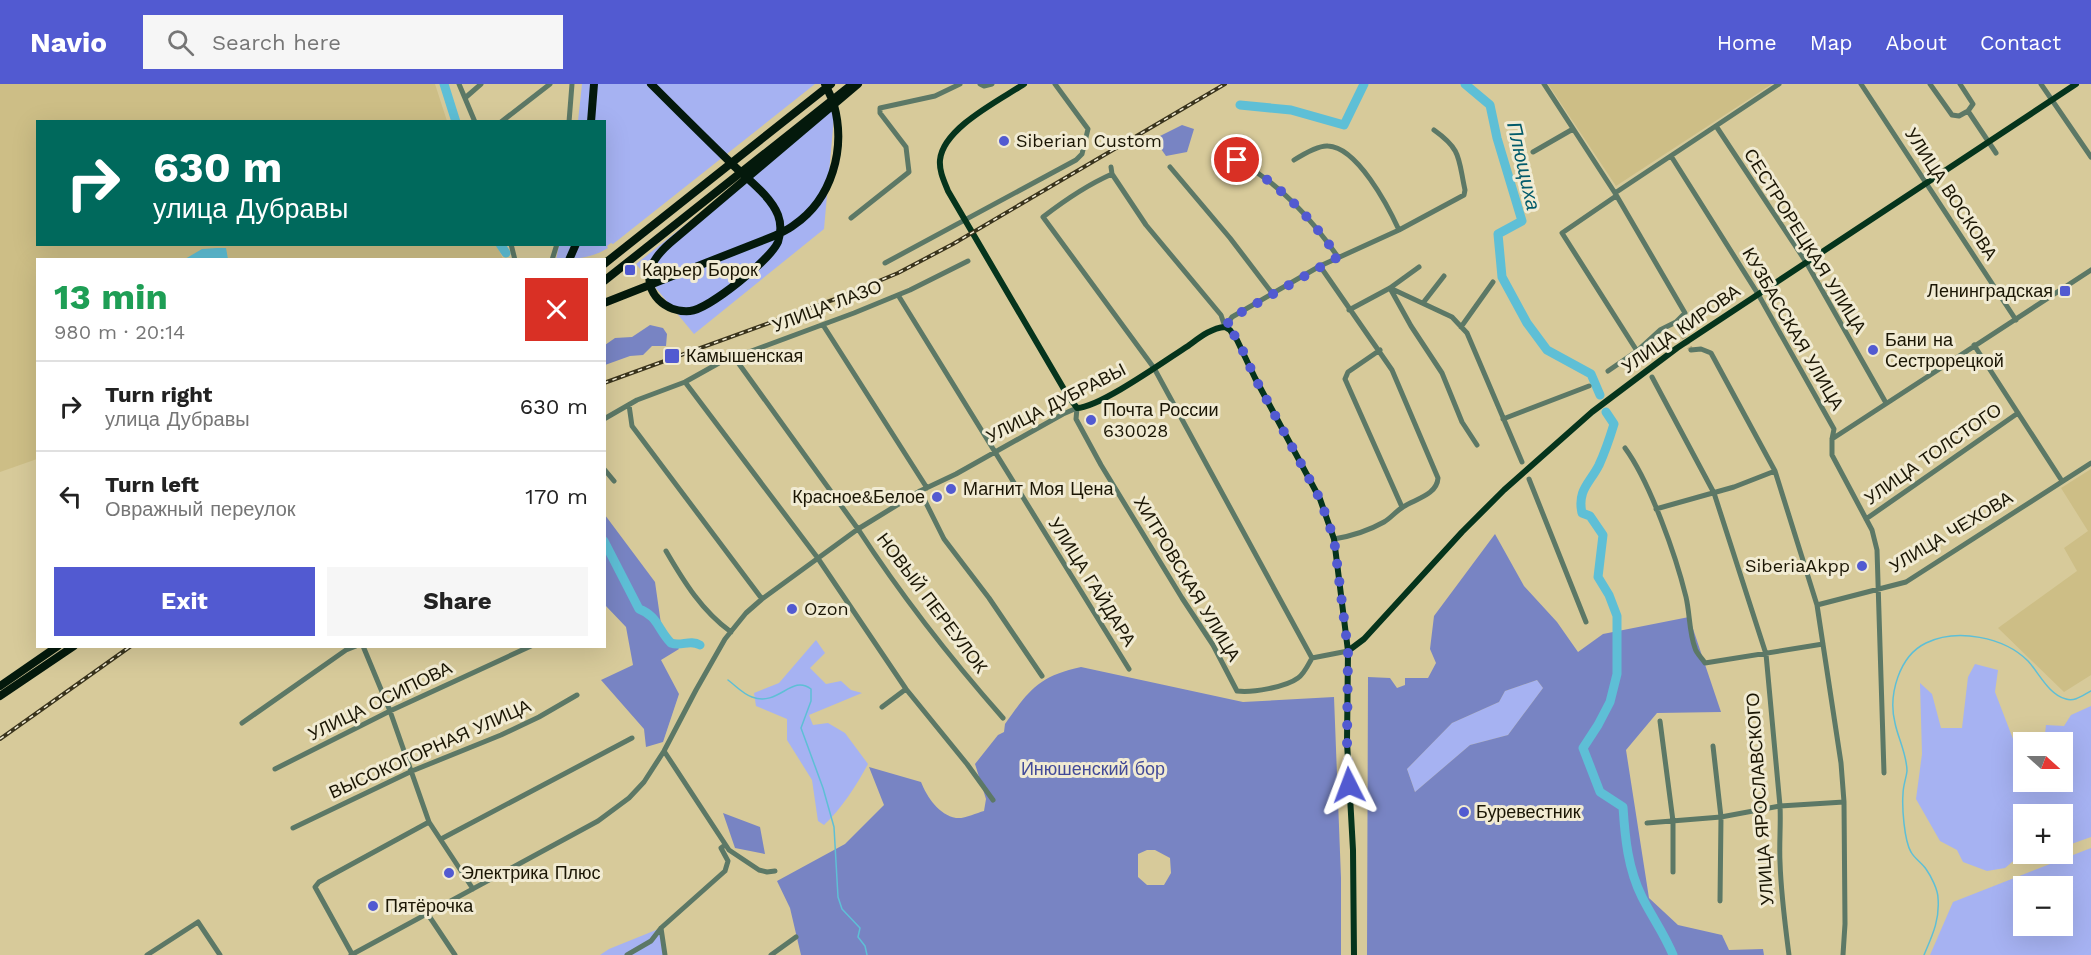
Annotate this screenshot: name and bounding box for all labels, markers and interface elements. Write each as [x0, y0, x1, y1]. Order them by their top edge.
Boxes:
search box [143, 15, 563, 69]
text: Navio [30, 26, 107, 59]
icon: search [164, 26, 197, 59]
text: Search here [212, 30, 341, 55]
text: Home [1717, 30, 1777, 55]
text: Map [1810, 30, 1853, 55]
text: About [1886, 30, 1947, 55]
text: Contact [1980, 30, 2061, 55]
water label: Плющиха [1502, 120, 1546, 212]
street label: УЛИЦА ВОСКОВА [1901, 124, 2002, 264]
place label: Siberian Custom [1016, 130, 1162, 151]
marker: Siberian Custom [997, 134, 1011, 148]
pin [1211, 134, 1262, 185]
text: 630 m [153, 143, 282, 192]
icon: arrive [1220, 143, 1253, 176]
icon: right [54, 144, 132, 222]
street label: СЕСТРОРЕЦКАЯ УЛИЦА [1740, 144, 1871, 337]
text: улица Дубравы [153, 193, 348, 225]
street label: КУЗБАССКАЯ УЛИЦА [1738, 244, 1849, 414]
place label: Карьер Борок [642, 259, 758, 280]
marker: Карьер Борок [623, 263, 637, 277]
street label: УЛИЦА ЛАЗО [769, 275, 884, 336]
text: 13 min [54, 276, 168, 318]
button: close [525, 278, 588, 341]
street label: УЛИЦА КИРОВА [1618, 280, 1744, 377]
place label: Ленинградская [1927, 280, 2053, 301]
marker: Ленинградская [2058, 284, 2072, 298]
text: 980 m · 20:14 [54, 320, 185, 344]
place label: Бани на Сестрорецкой [1885, 329, 2004, 371]
marker: Бани на Сестрорецкой [1866, 343, 1880, 357]
place label: Камышенская [686, 345, 803, 366]
marker: Камышенская [663, 347, 681, 365]
street label: УЛИЦА ДУБРАВЫ [983, 358, 1129, 447]
text: Turn right [105, 382, 212, 407]
icon: right [54, 390, 87, 423]
text: 630 m [520, 394, 588, 419]
street label: УЛИЦА ТОЛСТОГО [1860, 398, 2005, 509]
place label: Почта России 630028 [1103, 399, 1218, 441]
text: улица Дубравы [105, 407, 250, 431]
marker: Почта России 630028 [1084, 413, 1098, 427]
text: Turn left [105, 472, 199, 497]
place label: Магнит Моя Цена [963, 478, 1115, 499]
icon: left [54, 480, 87, 513]
marker: Магнит Моя Цена [944, 482, 958, 496]
text: 170 m [525, 484, 588, 509]
place label: Красное&Белое [792, 486, 925, 507]
street label: УЛИЦА ЧЕХОВА [1885, 487, 2016, 577]
marker: Красное&Белое [930, 490, 944, 504]
street label: ХИТРОВСКАЯ УЛИЦА [1130, 493, 1245, 665]
text: Овражный переулок [105, 497, 296, 521]
street label: УЛИЦА ГАЙДАРА [1044, 514, 1140, 650]
street label: НОВЫЙ ПЕРЕУЛОК [873, 528, 992, 677]
place label: SiberiaAkpp [1745, 555, 1850, 576]
marker: SiberiaAkpp [1855, 559, 1869, 573]
button: Exit [54, 567, 315, 636]
button: Share [327, 567, 588, 636]
place label: Ozon [804, 598, 849, 619]
marker: Ozon [785, 602, 799, 616]
street label: УЛИЦА ОСИПОВА [304, 657, 455, 744]
street label: УЛИЦА ЯРОСЛАВСКОГО [1742, 692, 1777, 906]
street label: ВЫСОКОГОРНАЯ УЛИЦА [326, 694, 534, 803]
north arrow [2013, 732, 2073, 792]
map controls [2013, 732, 2073, 936]
position arrow [1317, 753, 1381, 817]
park label: Инюшенский бор [1021, 758, 1165, 779]
place label: Буревестник [1476, 801, 1581, 822]
button: + [2013, 804, 2073, 864]
marker: Буревестник [1457, 805, 1471, 819]
place label: Электрика Плюс [461, 862, 601, 883]
marker: Электрика Плюс [442, 866, 456, 880]
button: − [2013, 876, 2073, 936]
place label: Пятёрочка [385, 895, 474, 916]
marker: Пятёрочка [366, 899, 380, 913]

